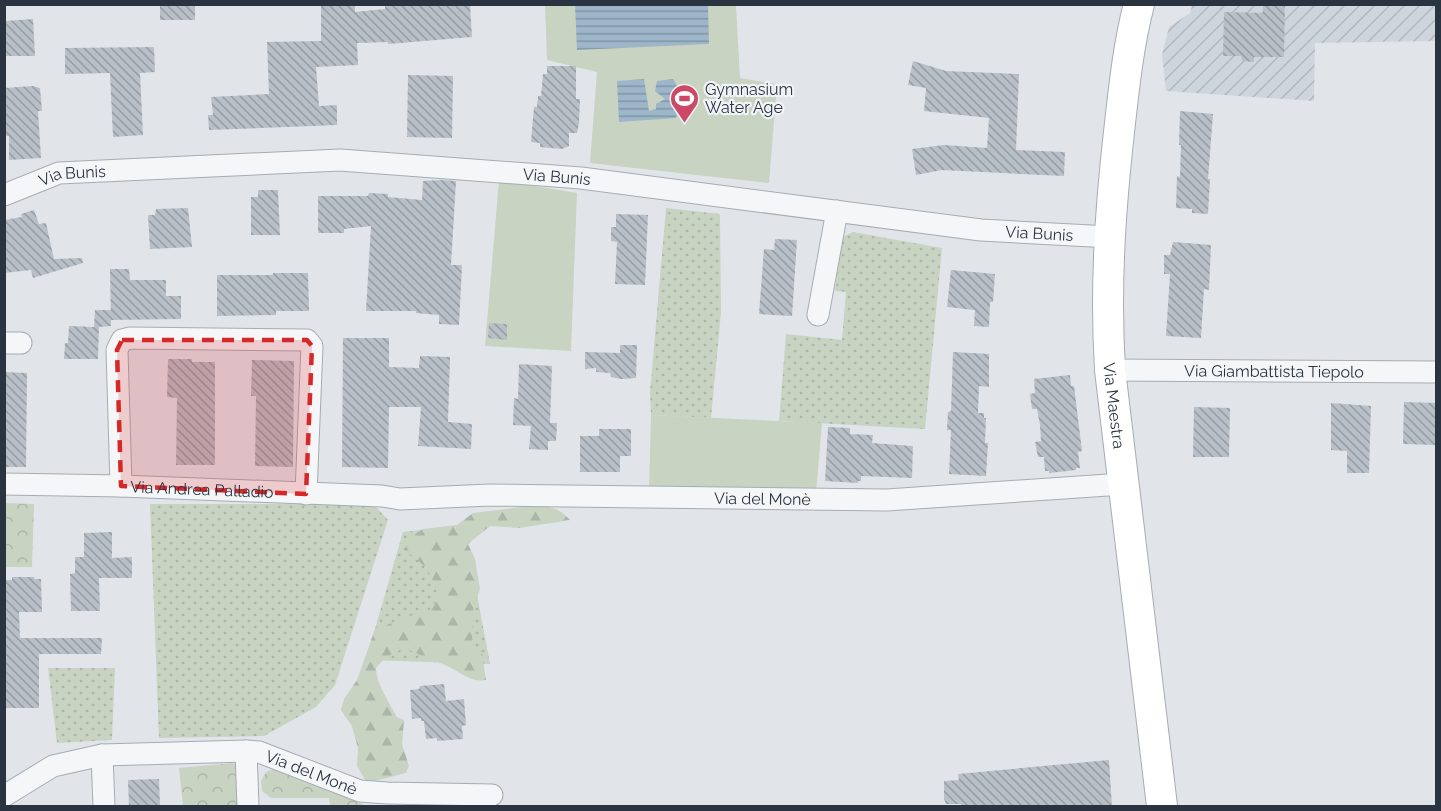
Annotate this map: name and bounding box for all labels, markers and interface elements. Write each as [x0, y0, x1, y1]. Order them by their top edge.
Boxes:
place label: Gymnasium Water Age [705, 80, 793, 117]
sports icon: Gymnasium Water Age [668, 82, 700, 124]
street label: Via Bunis [36, 162, 106, 190]
street label: Via Bunis [522, 165, 592, 189]
street label: Via Bunis [1005, 222, 1074, 245]
street label: Via Giambattista Tiepolo [1184, 361, 1364, 382]
street label: Via Maestra [1100, 362, 1128, 450]
street label: Via Andrea Palladio [130, 477, 274, 502]
street label: Via del Monè [714, 489, 811, 509]
street label: Via del Monè [263, 746, 360, 799]

